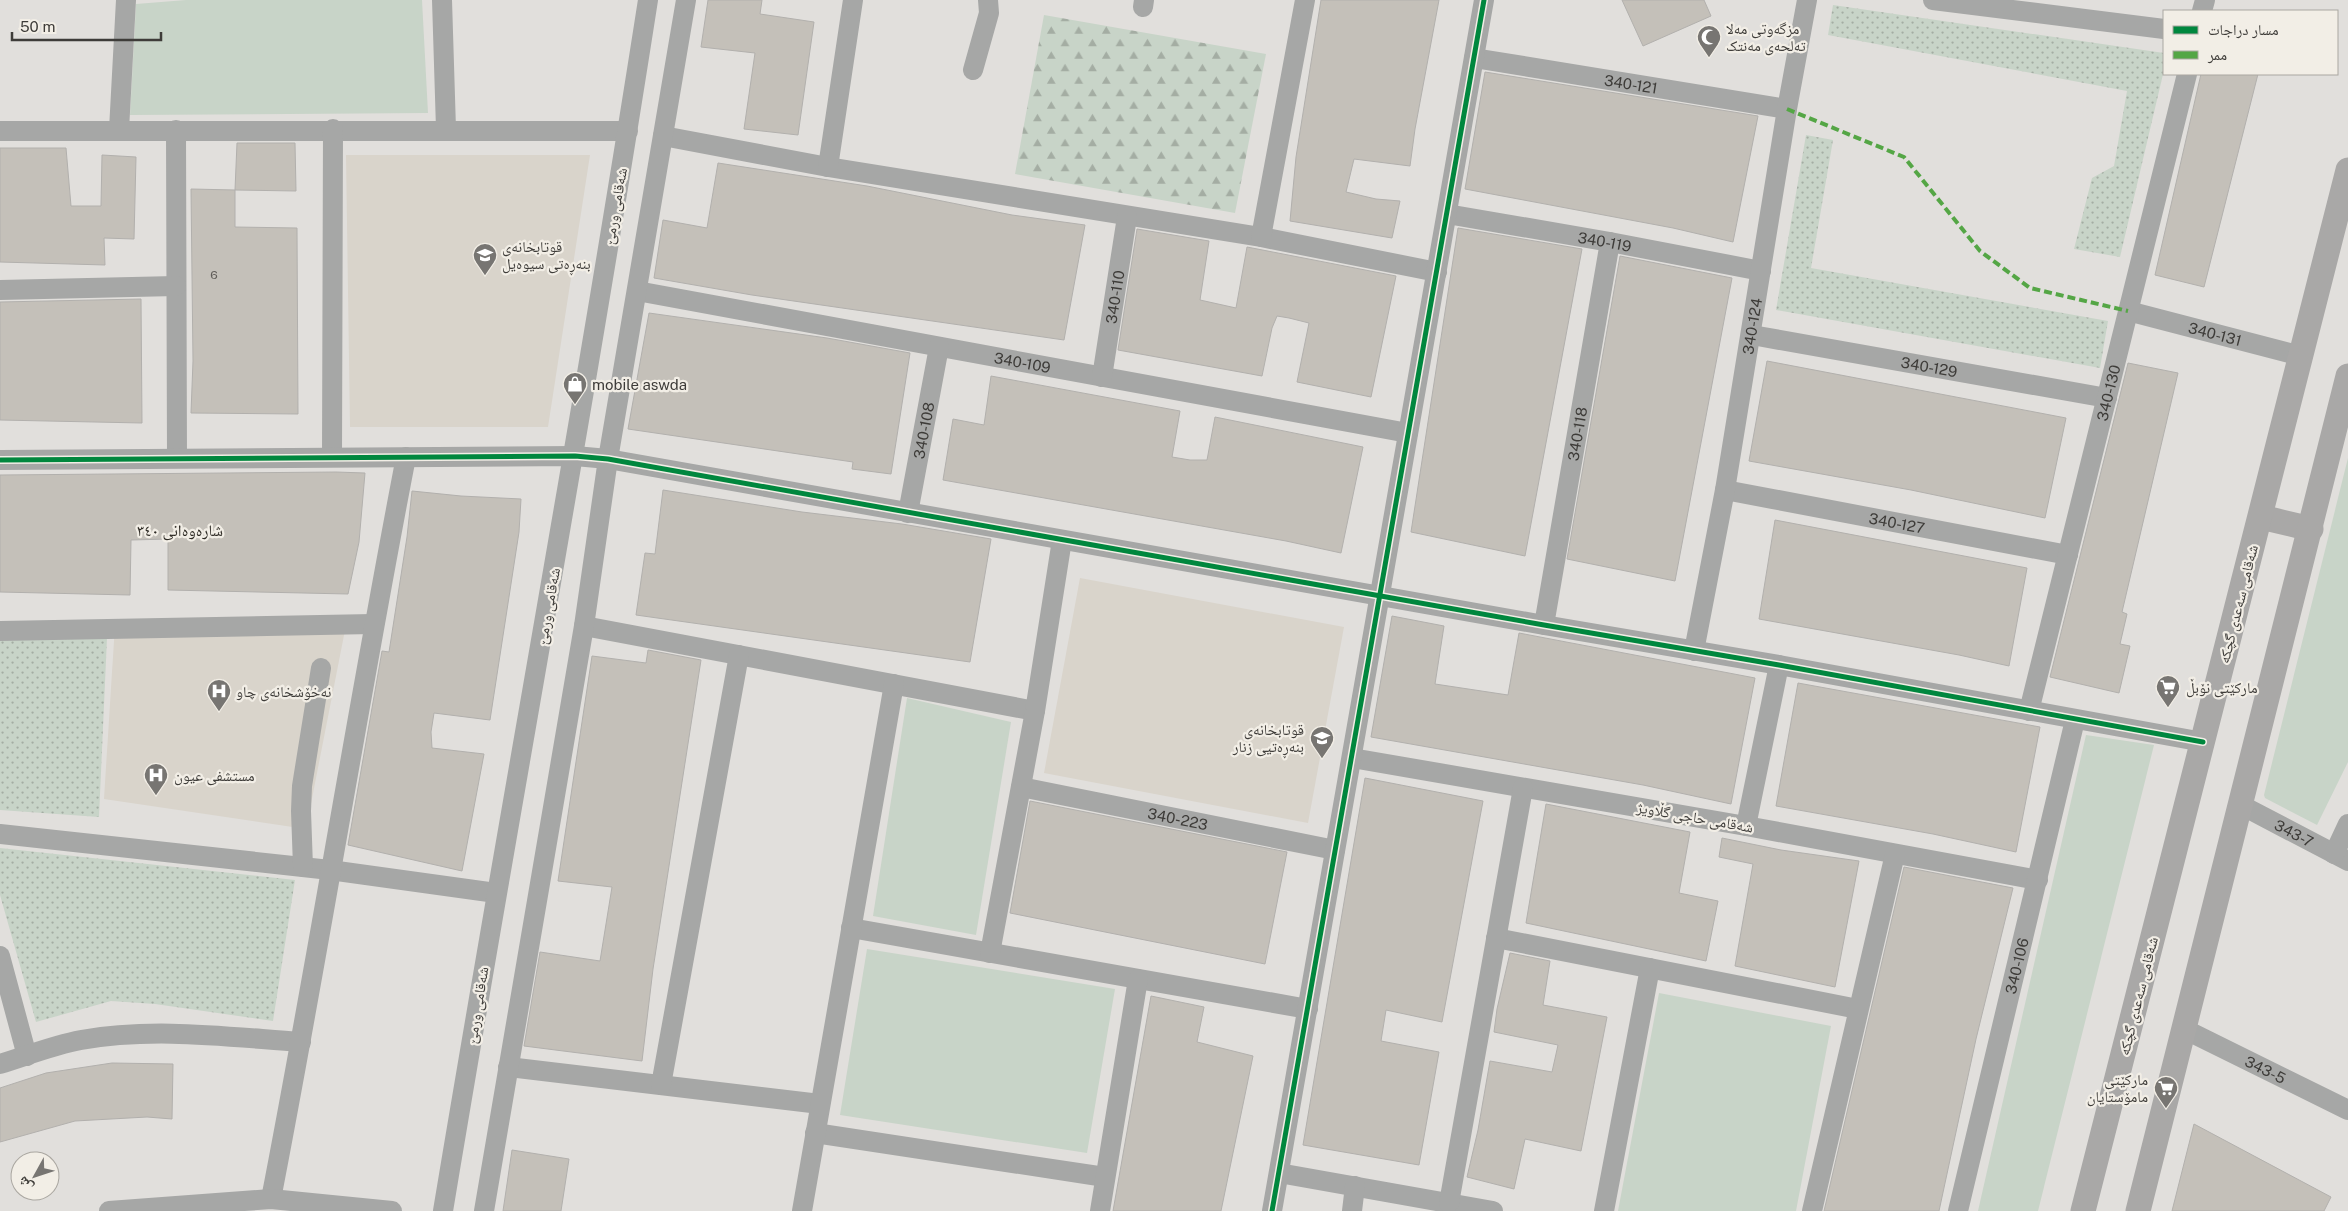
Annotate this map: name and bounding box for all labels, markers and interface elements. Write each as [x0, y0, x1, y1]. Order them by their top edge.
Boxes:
scale bar [12, 10, 161, 42]
legend [2163, 10, 2338, 75]
text: 50 m [20, 18, 55, 35]
place label: مزگەوتی مەلا تەلحەی مەنتک [1726, 20, 1806, 56]
text: مسار دراجات [2208, 21, 2279, 39]
mosque icon: مزگەوتی مەلا تەلحەی مەنتک [1696, 24, 1722, 58]
text: ممر [2207, 46, 2227, 64]
street label: 340-121 [1603, 71, 1659, 96]
street label: شەقامی ورمێ [600, 166, 632, 246]
street label: 340-119 [1577, 228, 1633, 254]
place label: قوتابخانەی بنەڕەتی سیوەیل [502, 238, 591, 276]
school or university icon: قوتابخانەی بنەڕەتی سیوەیل [472, 242, 498, 276]
house number: 6 [210, 268, 218, 282]
street label: 340-110 [1102, 269, 1127, 325]
street label: 340-124 [1739, 297, 1765, 356]
street label: 340-131 [2187, 319, 2244, 349]
street label: 340-109 [993, 348, 1052, 376]
street label: 340-129 [1900, 353, 1959, 380]
street label: 340-130 [2093, 363, 2123, 422]
shop icon: mobile aswda [562, 371, 588, 405]
place label: mobile aswda [592, 376, 687, 393]
street label: 340-108 [910, 401, 937, 460]
street label: 340-118 [1564, 406, 1590, 462]
street label: 340-127 [1868, 509, 1926, 536]
district label: شارەوەانی ٣٤٠ [137, 521, 223, 541]
street label: شەقامی سەعدی گچکە [2215, 543, 2263, 666]
street label: شەقامی ورمێ [533, 566, 565, 646]
supermarket icon: مارکێتی نۆبڵ [2155, 674, 2181, 708]
hospital icon: نەخۆشخانەی چاو [206, 678, 232, 712]
place label: مارکێتی نۆبڵ [2186, 678, 2258, 698]
place label: نەخۆشخانەی چاو [236, 683, 331, 702]
place label: قوتابخانەی بنەڕەتیی زنار [1232, 721, 1304, 759]
school or university icon: قوتابخانەی بنەڕەتیی زنار [1309, 725, 1335, 759]
hospital icon: مستشفى عيون [143, 762, 169, 796]
place label: مستشفى عيون [174, 767, 255, 786]
street label: شەقامی حاجی گڵاویژ [1634, 797, 1755, 838]
street label: 340-223 [1146, 804, 1209, 833]
street label: 343-7 [2272, 816, 2316, 850]
street label: شەقامی سەعدی گچکە [2115, 935, 2163, 1058]
street label: 340-106 [2002, 936, 2031, 996]
street label: شەقامی ورمێ [463, 965, 493, 1045]
street label: 343-5 [2242, 1052, 2289, 1087]
place label: مارکێتی مامۆستایان [2087, 1071, 2148, 1107]
supermarket icon: مارکێتی مامۆستایان [2153, 1075, 2179, 1109]
north arrow [10, 1151, 60, 1201]
text: ش [14, 1173, 37, 1195]

